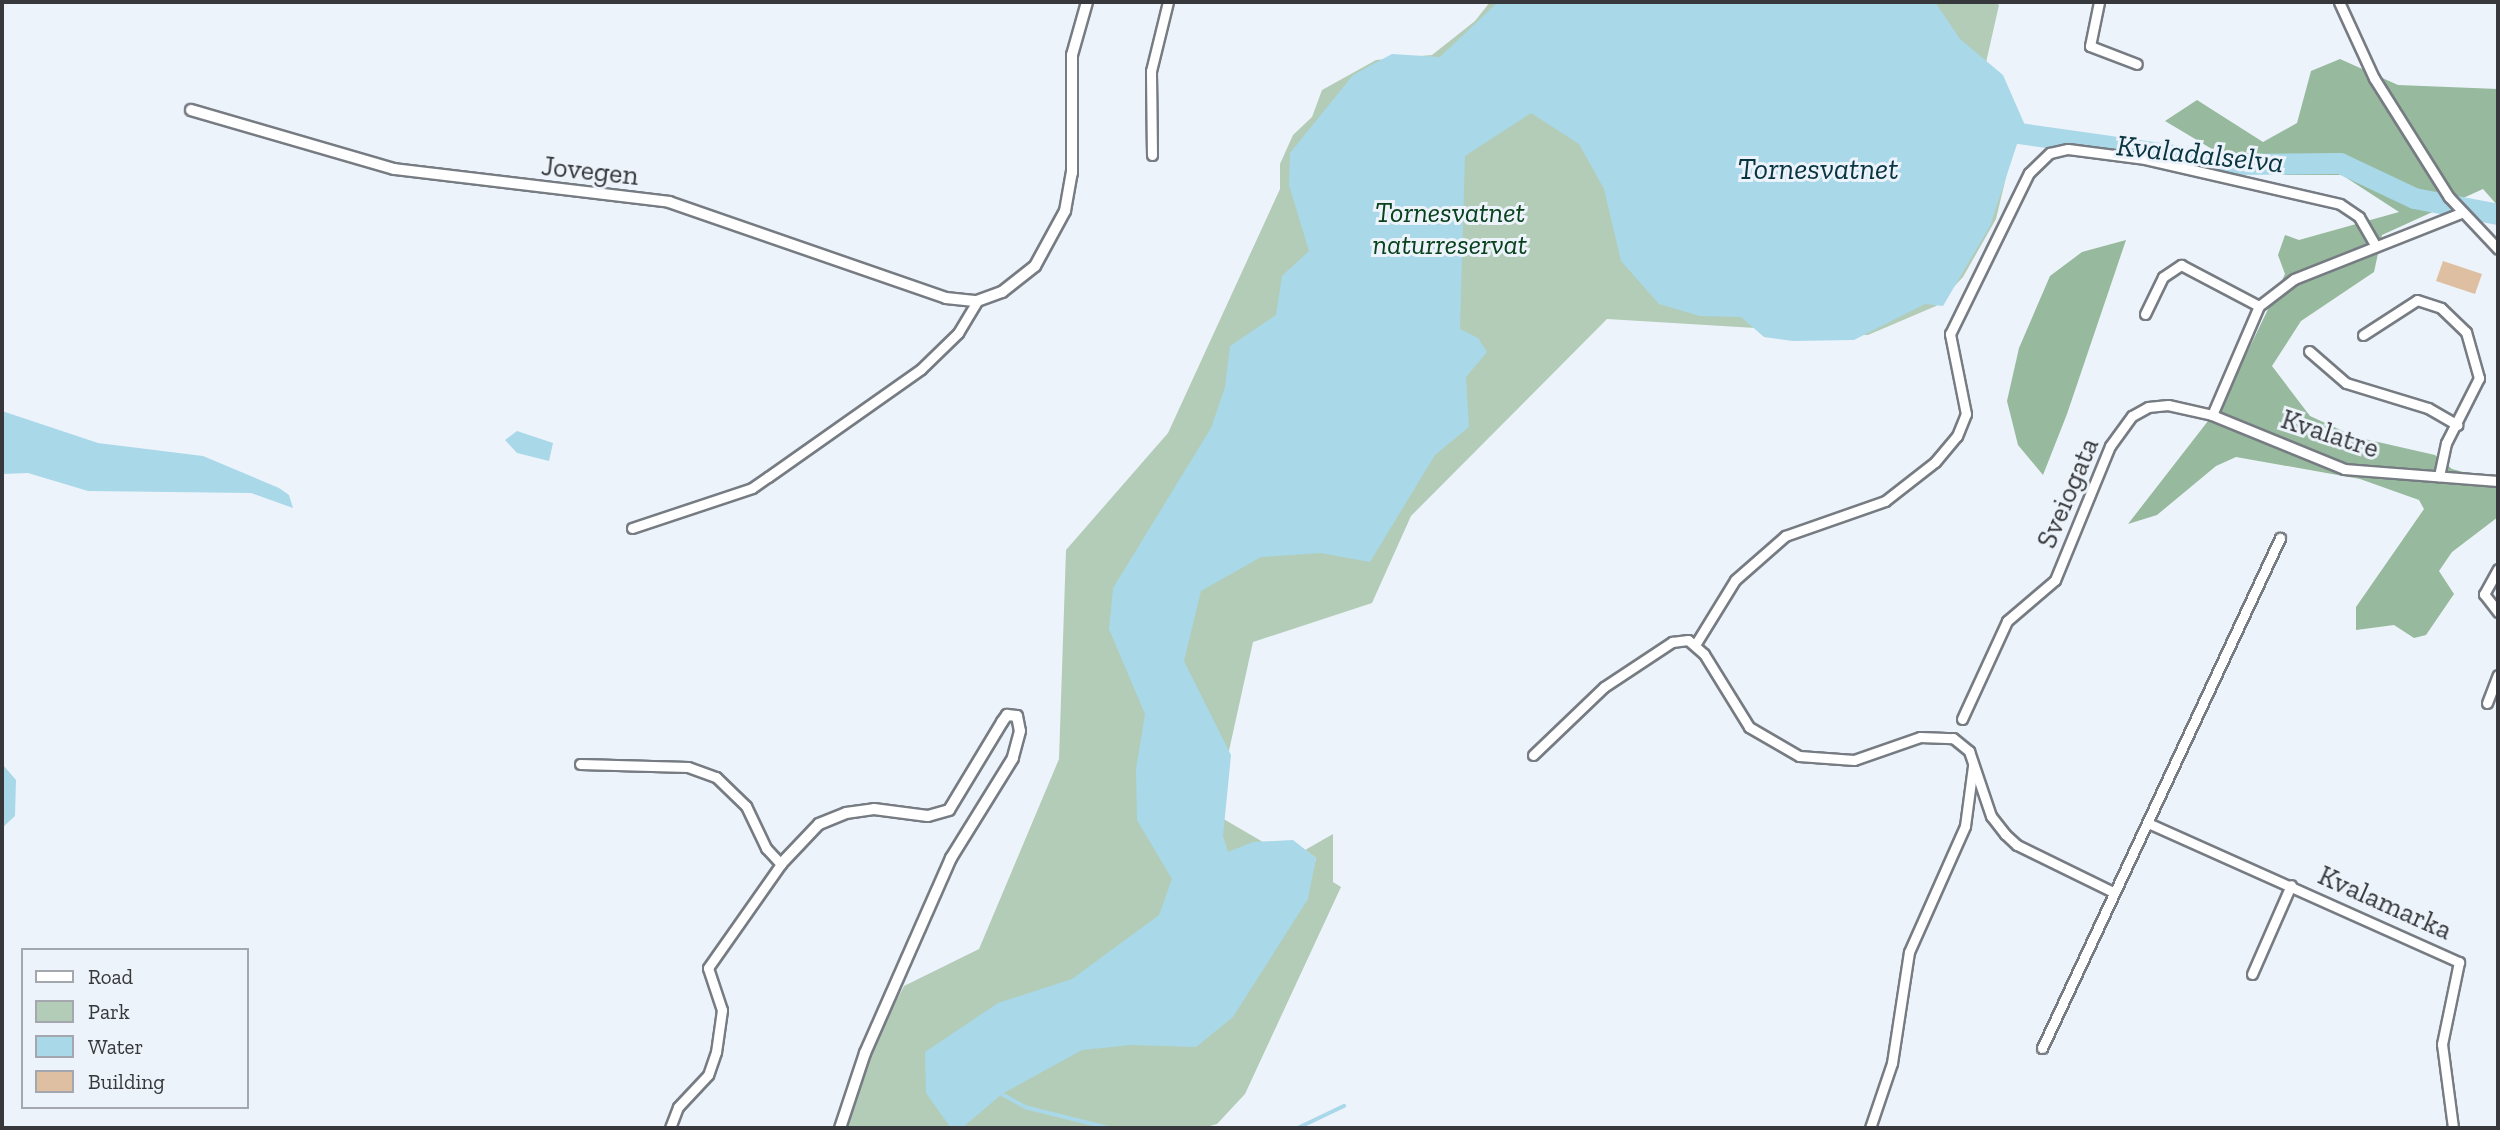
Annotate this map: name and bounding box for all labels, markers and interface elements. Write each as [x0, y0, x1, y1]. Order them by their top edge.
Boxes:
water label: Kvaladalselva [2115, 127, 2285, 181]
street label: Jovegen [540, 149, 640, 193]
water label: Tornesvatnet [1738, 151, 1898, 187]
park label: Tornesvatnet naturreservat [1373, 196, 1527, 262]
street label: Kvalatre [2277, 402, 2383, 466]
street label: Sveiogata [2030, 433, 2106, 553]
street label: Kvalamarka [2313, 859, 2457, 947]
legend [21, 948, 248, 1109]
text: Road [88, 964, 133, 989]
text: Park [88, 999, 130, 1024]
text: Water [88, 1034, 143, 1059]
text: Building [88, 1069, 165, 1094]

